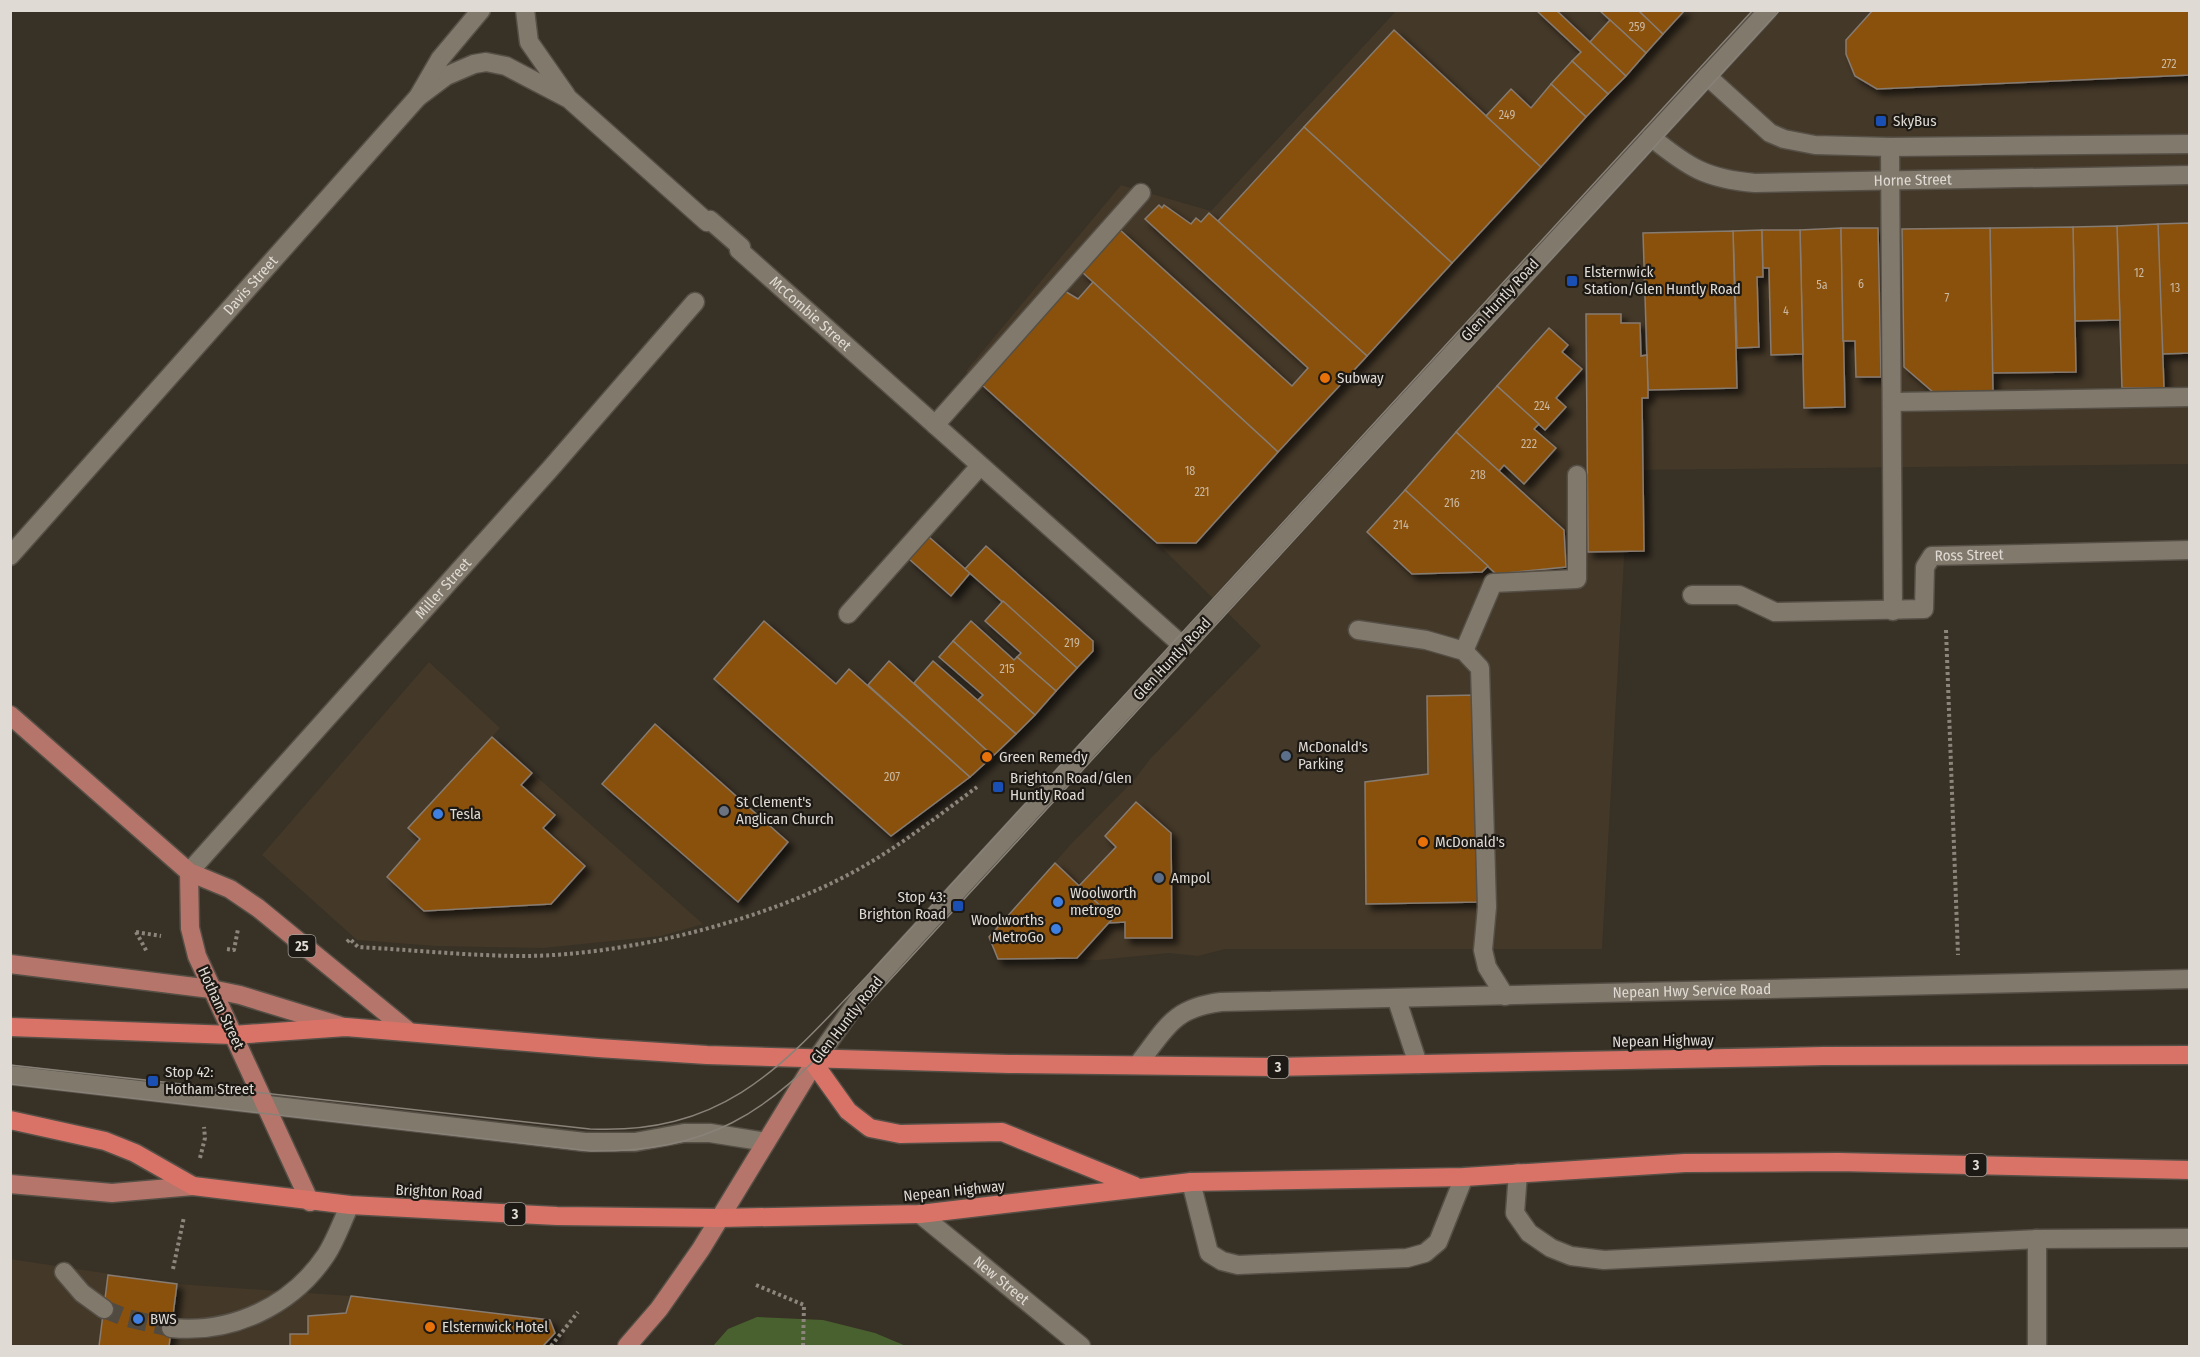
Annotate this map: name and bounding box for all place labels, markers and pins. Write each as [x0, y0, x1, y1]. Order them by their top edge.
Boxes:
place label: SkyBus [1893, 112, 1937, 130]
marker: SkyBus [1874, 114, 1888, 128]
place label: Elsternwick Station/Glen Huntly Road [1584, 263, 1741, 298]
marker: Elsternwick Station/Glen Huntly Road [1565, 274, 1579, 288]
place label: Subway [1337, 369, 1384, 387]
marker: Subway [1318, 371, 1332, 385]
place label: McDonald's Parking [1298, 738, 1368, 773]
place label: Green Remedy [999, 748, 1088, 766]
marker: McDonald's Parking [1279, 749, 1293, 763]
marker: Green Remedy [980, 750, 994, 764]
place label: Brighton Road/Glen Huntly Road [1010, 769, 1132, 804]
marker: Brighton Road/Glen Huntly Road [991, 780, 1005, 794]
place label: St Clement's Anglican Church [736, 793, 834, 828]
marker: St Clement's Anglican Church [717, 804, 731, 818]
place label: Tesla [450, 805, 481, 823]
marker: Tesla [431, 807, 445, 821]
place label: McDonald's [1435, 833, 1505, 851]
marker: McDonald's [1416, 835, 1430, 849]
place label: Ampol [1171, 869, 1210, 887]
marker: Ampol [1152, 871, 1166, 885]
place label: Woolworth metrogo [1070, 884, 1137, 919]
place label: Stop 43: Brighton Road [859, 888, 946, 923]
marker: Woolworth metrogo [1051, 895, 1065, 909]
marker: Stop 43: Brighton Road [951, 899, 965, 913]
place label: Woolworths MetroGo [971, 911, 1044, 946]
marker: Woolworths MetroGo [1049, 922, 1063, 936]
place label: Stop 42: Hotham Street [165, 1063, 254, 1098]
marker: Stop 42: Hotham Street [146, 1074, 160, 1088]
place label: BWS [150, 1310, 177, 1328]
marker: BWS [131, 1312, 145, 1326]
place label: Elsternwick Hotel [442, 1318, 548, 1336]
marker: Elsternwick Hotel [423, 1320, 437, 1334]

